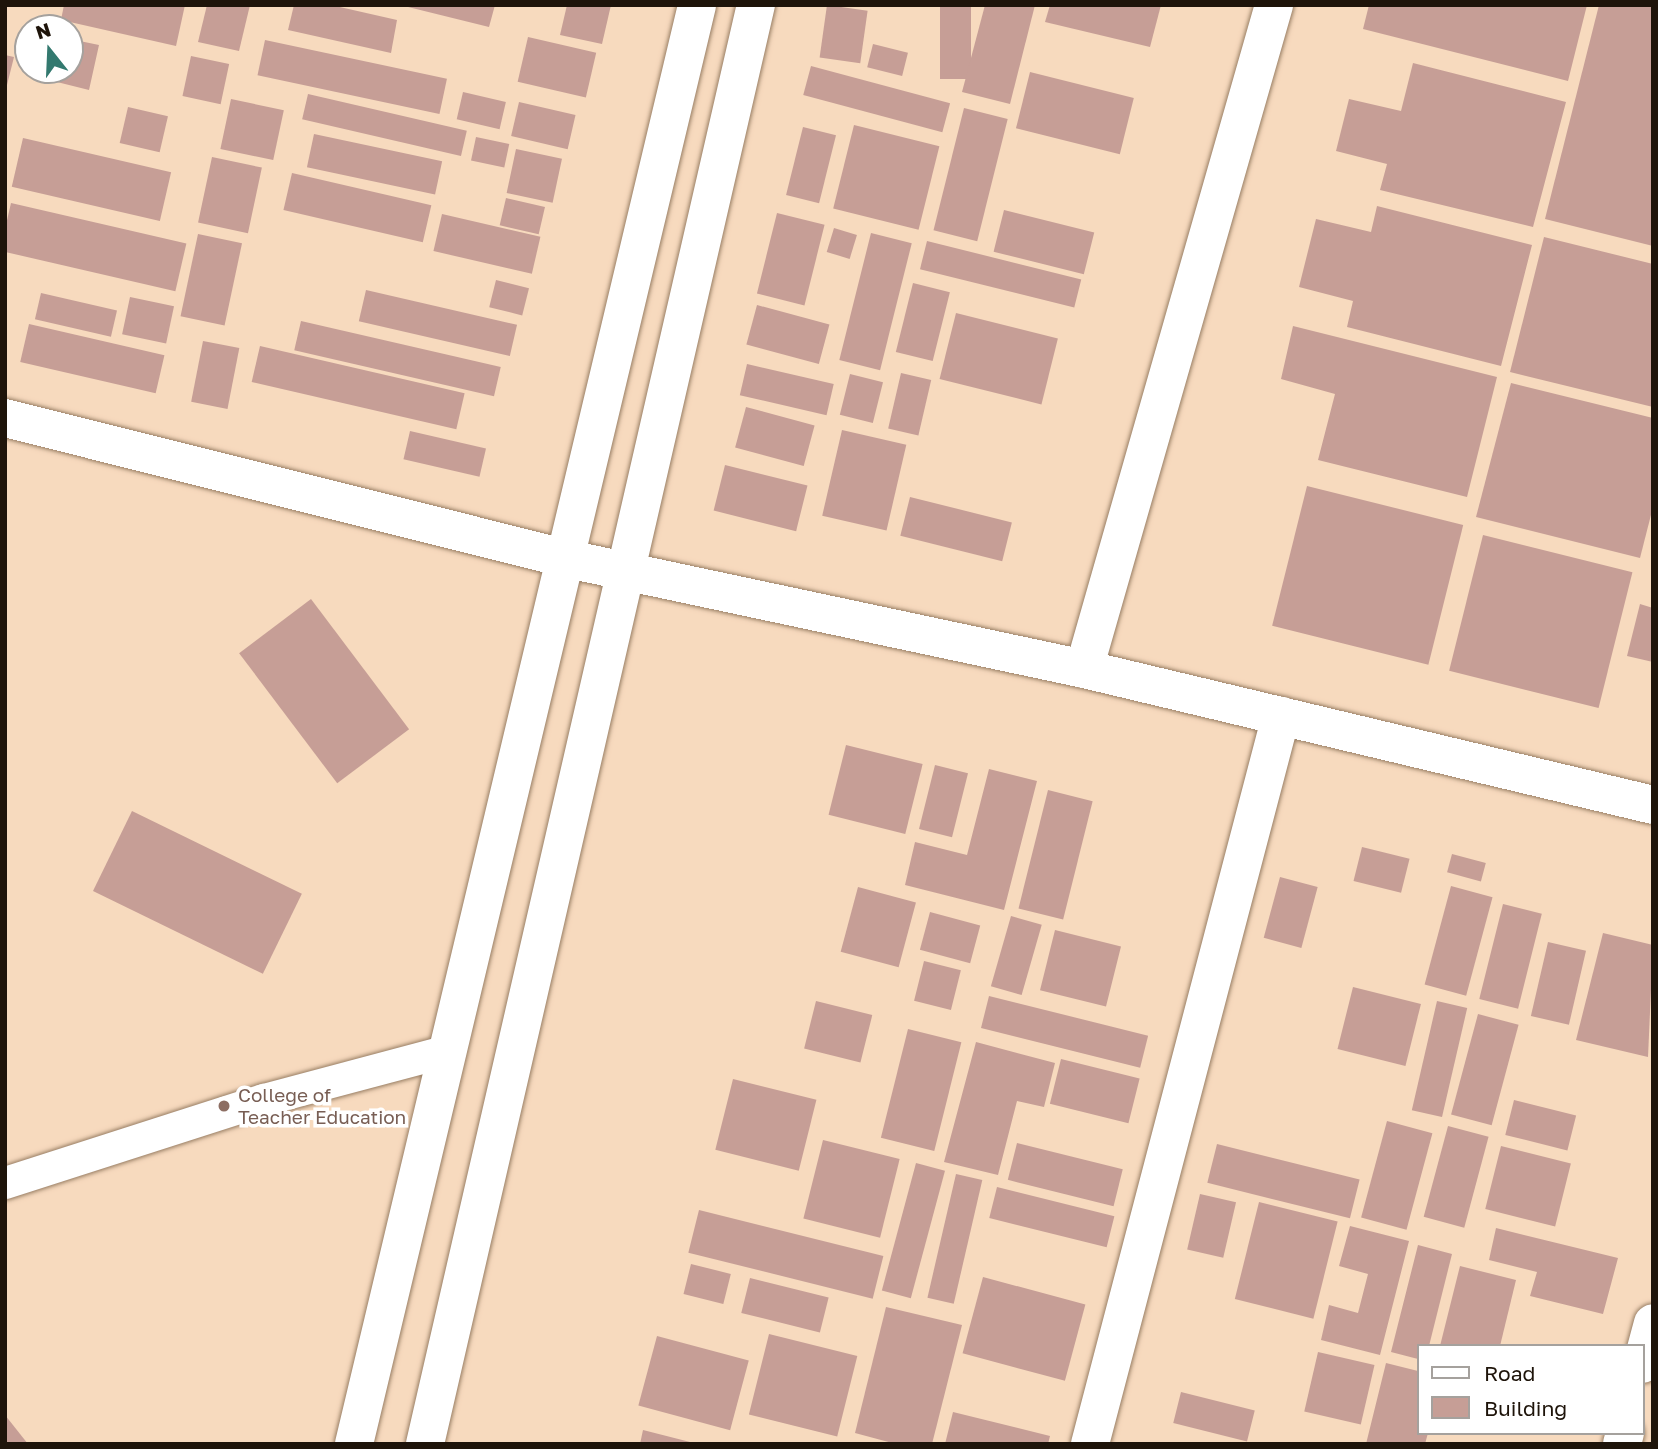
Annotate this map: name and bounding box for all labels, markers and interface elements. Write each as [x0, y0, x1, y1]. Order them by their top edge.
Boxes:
north arrow [14, 14, 84, 84]
text: N [33, 17, 53, 44]
place label: College of Teacher Education [238, 1084, 406, 1128]
marker: College of Teacher Education [216, 1098, 232, 1114]
legend [1416, 1344, 1644, 1435]
text: Road [1484, 1360, 1535, 1386]
text: Building [1484, 1395, 1567, 1421]

